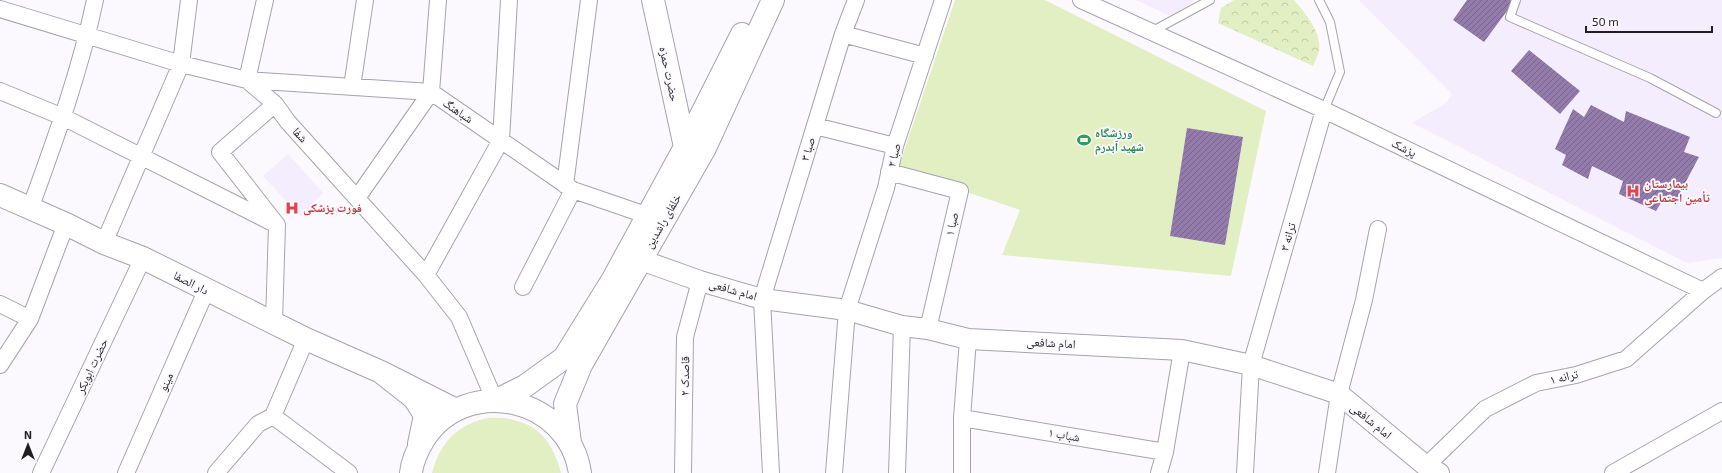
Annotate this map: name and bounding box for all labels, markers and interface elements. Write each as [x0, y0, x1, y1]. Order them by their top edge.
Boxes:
scale bar [1586, 8, 1712, 34]
text: 50 m [1592, 14, 1619, 28]
street label: حضرت حمزه [657, 45, 683, 103]
street label: شباهنگ [440, 95, 476, 126]
street label: شفا [290, 124, 311, 145]
place label: ورزشگاه شهید آبدرم [1095, 125, 1144, 155]
sports icon: ورزشگاه شهید آبدرم [1076, 132, 1092, 148]
street label: صبا ۳ [797, 135, 819, 163]
street label: پزشک [1389, 135, 1420, 160]
street label: صبا ۲ [883, 141, 904, 168]
place label: بیمارستان تأمین اجتماعی [1644, 176, 1711, 206]
hospital icon: بیمارستان تأمین اجتماعی [1625, 183, 1641, 199]
street label: خلفای راشدین [641, 190, 685, 251]
hospital icon: فورت پزشکی [284, 200, 300, 216]
place label: فورت پزشکی [303, 200, 362, 216]
street label: صبا ۱ [942, 210, 962, 237]
street label: ترانه ۳ [1276, 221, 1298, 252]
street label: دار الصفا [172, 267, 211, 297]
street label: امام شافعی [707, 276, 759, 304]
street label: امام شافعی [1026, 334, 1076, 352]
street label: حضرت ابوبکر [72, 335, 111, 397]
street label: قاصدک ۲ [677, 356, 691, 396]
street label: ترانه ۱ [1548, 366, 1580, 386]
street label: مینو [155, 370, 176, 394]
street label: امام شافعی [1347, 399, 1395, 443]
street label: شباب ۱ [1047, 424, 1081, 445]
north arrow [8, 425, 48, 465]
text: N [24, 428, 32, 441]

